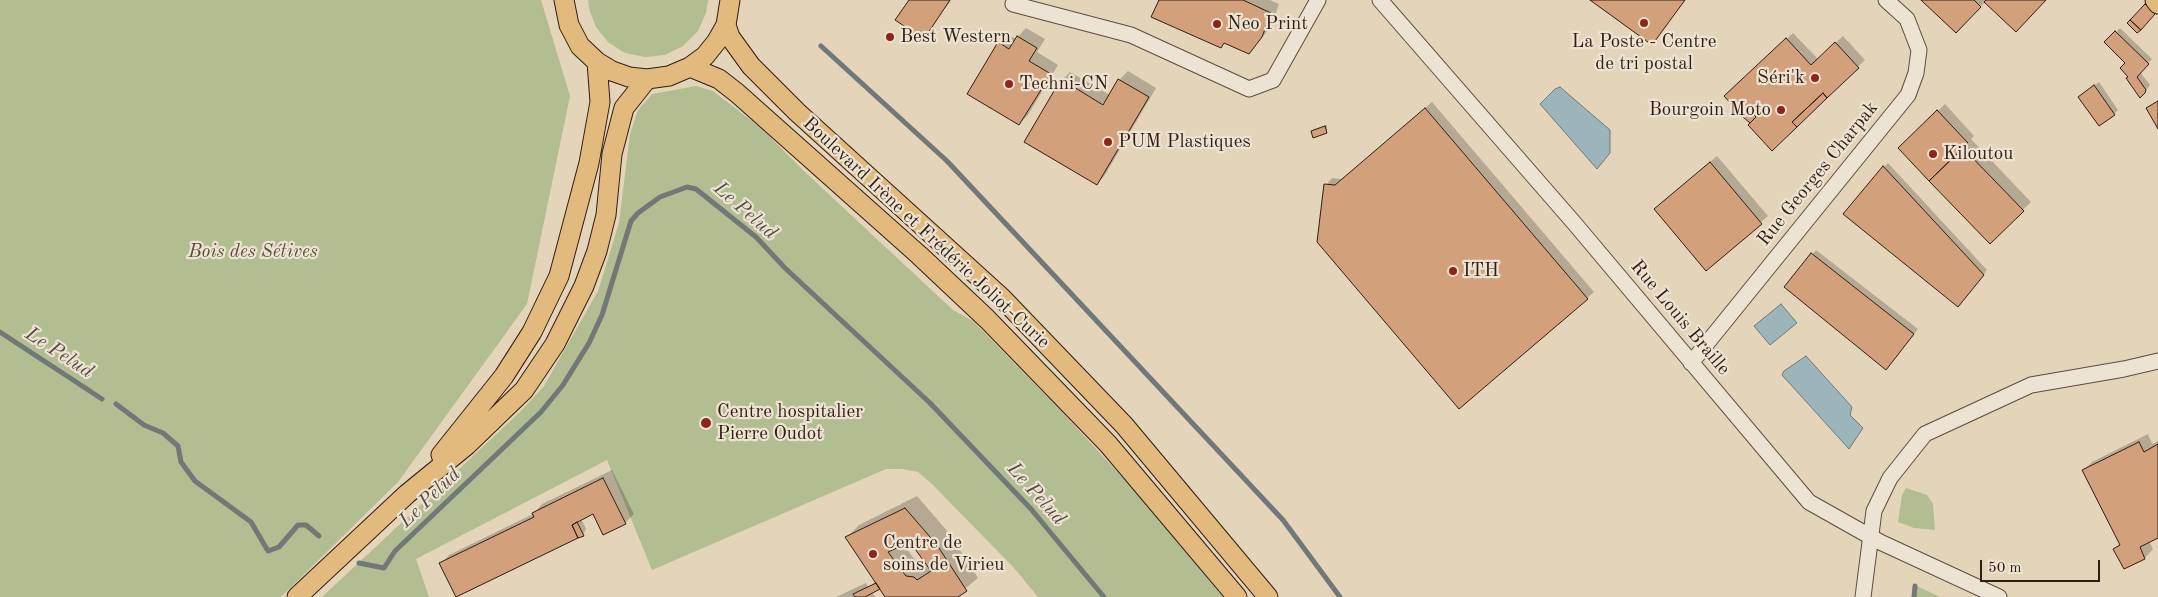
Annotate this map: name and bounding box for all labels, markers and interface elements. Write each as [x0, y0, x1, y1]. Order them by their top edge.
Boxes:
place label: Neo Print [1227, 13, 1308, 35]
marker: La Poste - Centre de tri postal [1638, 17, 1650, 29]
marker: Neo Print [1211, 18, 1223, 30]
place label: Best Western [900, 26, 1011, 48]
marker: Best Western [884, 31, 896, 43]
place label: La Poste - Centre de tri postal [1571, 31, 1717, 75]
place label: Séri'k [1757, 67, 1805, 89]
marker: Séri'k [1809, 72, 1821, 84]
place label: Techni-CN [1019, 73, 1108, 95]
marker: Techni-CN [1003, 78, 1015, 90]
street label: Rue Georges Charpak [1753, 97, 1883, 251]
place label: Bourgoin Moto [1649, 99, 1771, 121]
marker: Bourgoin Moto [1775, 104, 1787, 116]
street label: Boulevard Irène et Frédéric Joliot-Curie [798, 112, 1054, 354]
place label: PUM Plastiques [1118, 131, 1251, 153]
marker: PUM Plastiques [1102, 136, 1114, 148]
place label: Kiloutou [1943, 143, 2013, 165]
marker: Kiloutou [1927, 148, 1939, 160]
water label: Le Pelud [708, 177, 782, 245]
park label: Bois des Sétives [188, 241, 318, 263]
street label: Rue Louis Braille [1625, 256, 1735, 380]
place label: ITH [1463, 260, 1499, 282]
marker: ITH [1447, 265, 1459, 277]
water label: Le Pelud [20, 322, 98, 384]
place label: Centre hospitalier Pierre Oudot [717, 401, 863, 445]
marker: Centre hospitalier Pierre Oudot [699, 416, 713, 430]
water label: Le Pelud [1001, 458, 1071, 530]
water label: Le Pelud [394, 463, 466, 533]
place label: Centre de soins de Virieu [883, 532, 1004, 576]
marker: Centre de soins de Virieu [867, 548, 879, 560]
scale bar [1983, 550, 2103, 582]
text: 50 m [1988, 561, 2022, 576]

